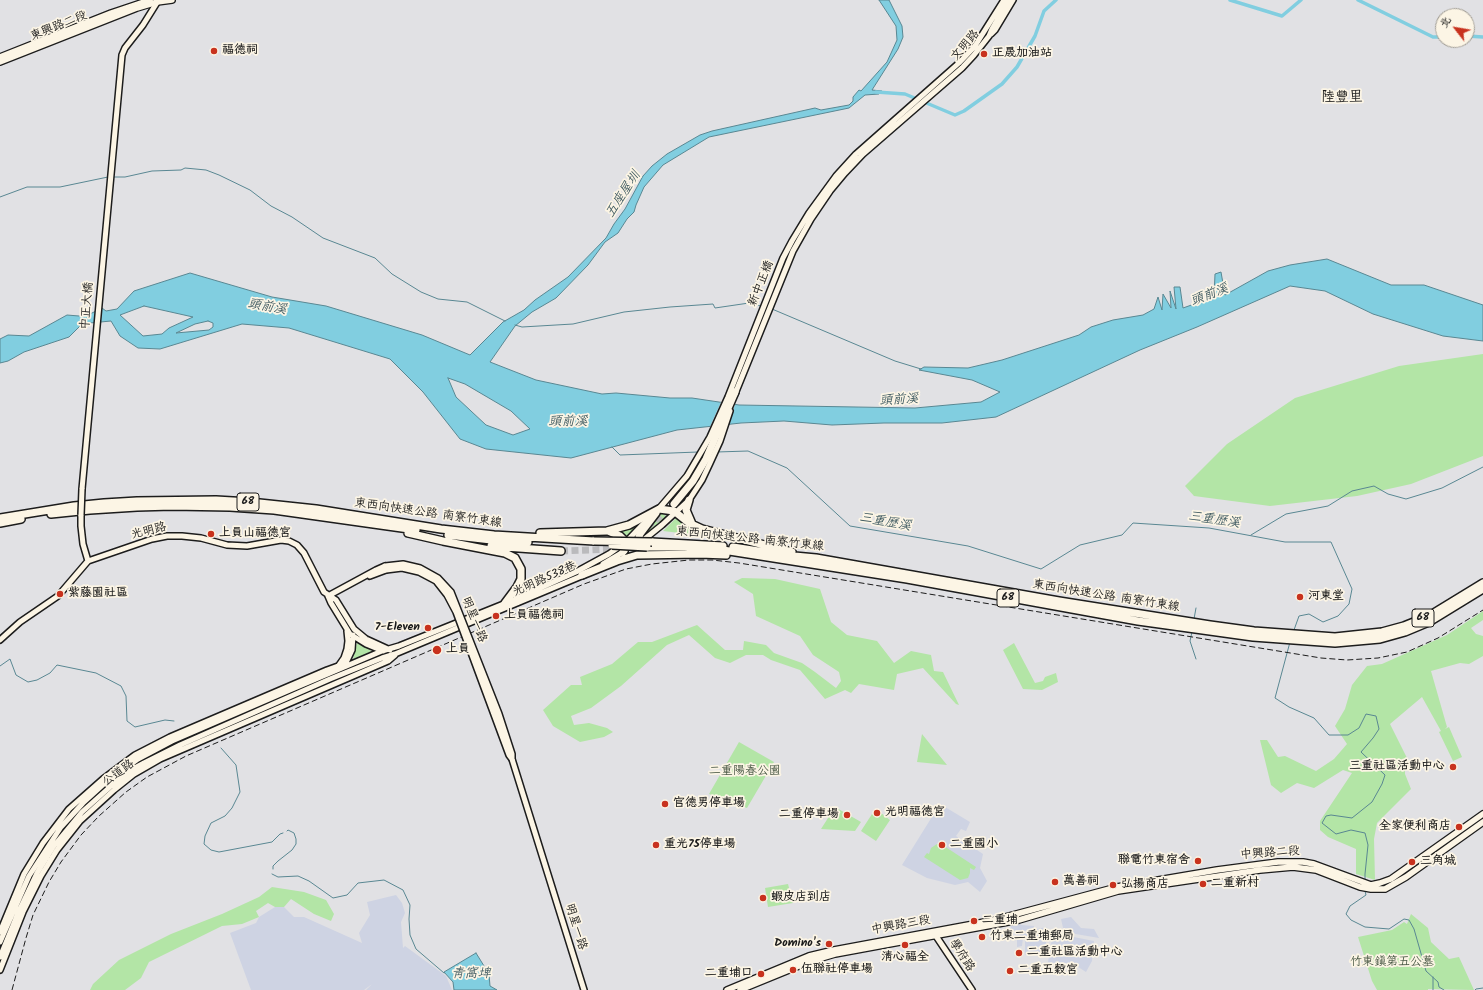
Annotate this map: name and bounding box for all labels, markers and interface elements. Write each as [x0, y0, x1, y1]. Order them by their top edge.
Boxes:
north arrow [1435, 8, 1475, 48]
street label: 東興路二段 [28, 9, 90, 45]
text: 北 [1435, 13, 1456, 32]
street label: 文明路 [949, 28, 983, 64]
place label: 福德祠 [222, 44, 258, 58]
marker: 福德祠 [209, 46, 219, 56]
place label: 正晟加油站 [992, 47, 1052, 61]
marker: 正晟加油站 [979, 49, 989, 59]
district label: 陸豐里 [1321, 91, 1363, 107]
water label: 五座屋圳 [603, 169, 645, 221]
street label: 新中正橋 [746, 259, 778, 309]
street label: 中正大橋 [79, 281, 97, 331]
water label: 頭前溪 [1189, 282, 1231, 310]
water label: 頭前溪 [246, 297, 288, 319]
water label: 頭前溪 [879, 392, 919, 410]
water label: 頭前溪 [549, 415, 587, 431]
road number: 68 [237, 493, 259, 511]
street label: 東西向快速公路 南寮竹東線 [353, 497, 503, 531]
water label: 三重歷溪 [1187, 510, 1241, 532]
water label: 三重歷溪 [858, 511, 912, 535]
street label: 光明路 [130, 521, 168, 543]
street label: 東西向快速公路 南寮竹東線 [675, 525, 825, 555]
place label: 上員山福德宮 [219, 527, 291, 541]
marker: 上員山福德宮 [206, 529, 216, 539]
street label: 光明路538巷 [511, 559, 579, 601]
street label: 東西向快速公路 南寮竹東線 [1031, 578, 1181, 616]
place label: 紫藤園社區 [68, 587, 128, 601]
marker: 紫藤園社區 [55, 589, 65, 599]
road number: 68 [997, 589, 1019, 607]
place label: 河東堂 [1308, 590, 1344, 604]
marker: 河東堂 [1295, 592, 1305, 602]
street label: 明星一路 [457, 595, 489, 645]
place label: 上員福德祠 [504, 609, 564, 623]
road number: 68 [1412, 609, 1434, 627]
marker: 上員福德祠 [491, 611, 501, 621]
place label: 7-Eleven [375, 621, 420, 635]
marker: 7-Eleven [423, 623, 433, 633]
place label: 上員 [446, 643, 470, 657]
marker: 上員 [431, 644, 443, 656]
street label: 公道路 [100, 758, 138, 790]
place label: 三重社區活動中心 [1349, 760, 1445, 774]
marker: 三重社區活動中心 [1448, 762, 1458, 772]
park label: 二重陽春公園 [709, 765, 781, 779]
place label: 官德男停車場 [673, 797, 745, 811]
marker: 官德男停車場 [660, 799, 670, 809]
place label: 光明福德宮 [885, 806, 945, 820]
place label: 二重停車場 [779, 808, 839, 822]
marker: 光明福德宮 [872, 808, 882, 818]
marker: 二重停車場 [842, 810, 852, 820]
place label: 全家便利商店 [1379, 820, 1451, 834]
marker: 全家便利商店 [1454, 822, 1464, 832]
place label: 重光75停車場 [664, 838, 736, 852]
place label: 二重國小 [950, 838, 998, 852]
marker: 重光75停車場 [651, 840, 661, 850]
marker: 二重國小 [937, 840, 947, 850]
street label: 中興路二段 [1240, 845, 1300, 863]
place label: 聯電竹東宿舍 [1118, 854, 1190, 868]
place label: 三角城 [1420, 855, 1456, 869]
marker: 聯電竹東宿舍 [1193, 856, 1203, 866]
marker: 三角城 [1407, 857, 1417, 867]
place label: 萬善祠 [1063, 875, 1099, 889]
marker: 萬善祠 [1050, 877, 1060, 887]
place label: 二重新村 [1211, 877, 1259, 891]
place label: 弘揚商店 [1121, 878, 1169, 892]
marker: 二重新村 [1198, 879, 1208, 889]
marker: 弘揚商店 [1108, 880, 1118, 890]
place label: 蝦皮店到店 [771, 891, 831, 905]
marker: 蝦皮店到店 [758, 893, 768, 903]
street label: 明星一路 [561, 902, 589, 952]
street label: 中興路三段 [870, 914, 932, 938]
place label: 二重埔 [982, 914, 1018, 928]
marker: 二重埔 [969, 916, 979, 926]
place label: 竹東二重埔郵局 [990, 930, 1074, 944]
marker: 竹東二重埔郵局 [977, 932, 987, 942]
place label: Domino's [774, 937, 821, 951]
street label: 學府路 [945, 937, 977, 975]
marker: Domino's [824, 939, 834, 949]
marker: 清心福全 [900, 940, 910, 950]
place label: 二重社區活動中心 [1027, 946, 1123, 960]
marker: 二重社區活動中心 [1014, 948, 1024, 958]
place label: 清心福全 [881, 951, 929, 965]
park label: 竹東鎮第五公墓 [1350, 956, 1434, 970]
place label: 伍聯社停車場 [801, 963, 873, 977]
place label: 二重五穀宮 [1018, 964, 1078, 978]
marker: 伍聯社停車場 [788, 965, 798, 975]
marker: 二重五穀宮 [1005, 966, 1015, 976]
water label: 青窩埤 [452, 967, 490, 983]
place label: 二重埔口 [705, 967, 753, 981]
marker: 二重埔口 [756, 969, 766, 979]

